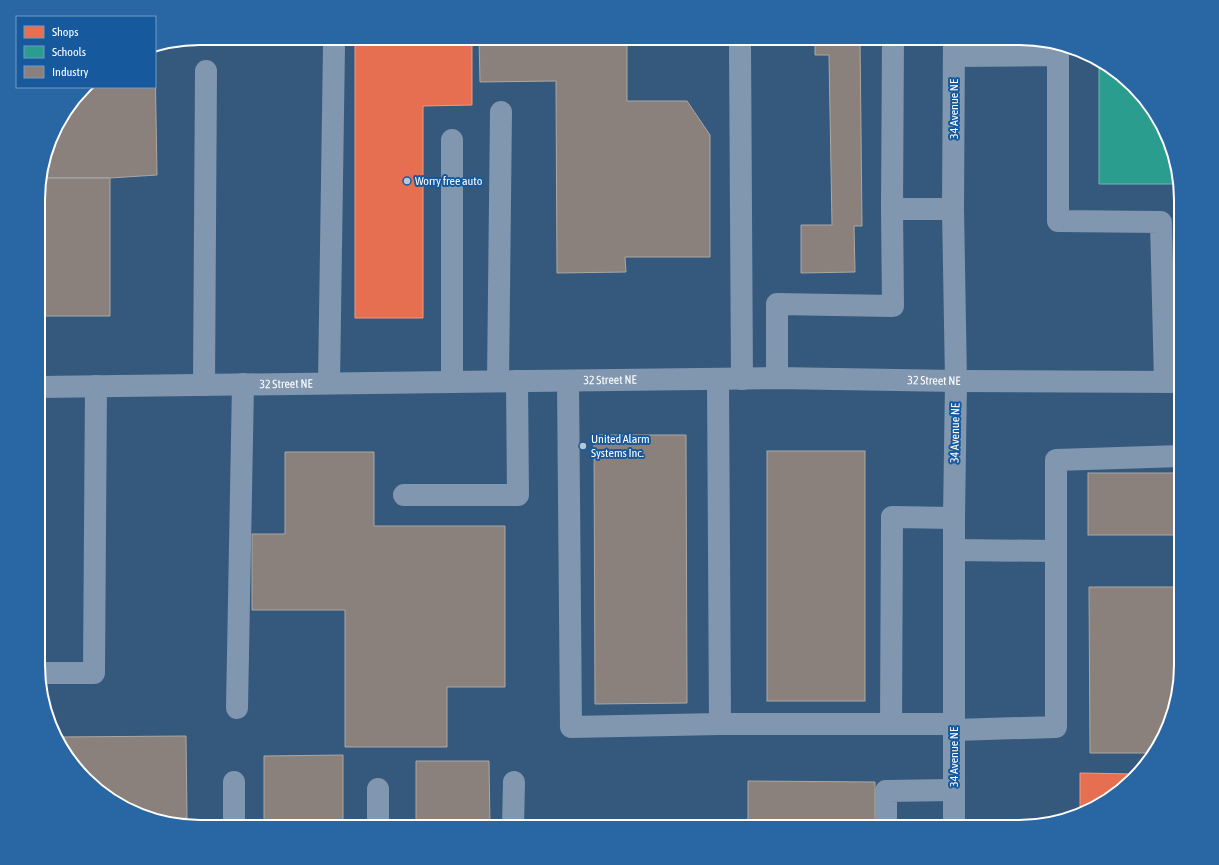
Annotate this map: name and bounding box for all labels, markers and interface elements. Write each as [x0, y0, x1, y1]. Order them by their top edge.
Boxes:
legend [16, 16, 156, 88]
text: Shops [52, 25, 78, 39]
text: Schools [52, 45, 86, 59]
text: Industry [52, 65, 89, 79]
street label: 34 Avenue NE [947, 79, 961, 139]
place label: Worry free auto [415, 174, 483, 188]
marker: Worry free auto [402, 176, 412, 186]
street label: 32 Street NE [583, 373, 637, 387]
street label: 32 Street NE [907, 373, 961, 388]
street label: 32 Street NE [259, 377, 313, 391]
street label: 34 Avenue NE [947, 403, 963, 463]
place label: United Alarm Systems Inc. [591, 432, 650, 460]
marker: United Alarm Systems Inc. [578, 441, 588, 451]
street label: 34 Avenue NE [947, 727, 961, 787]

